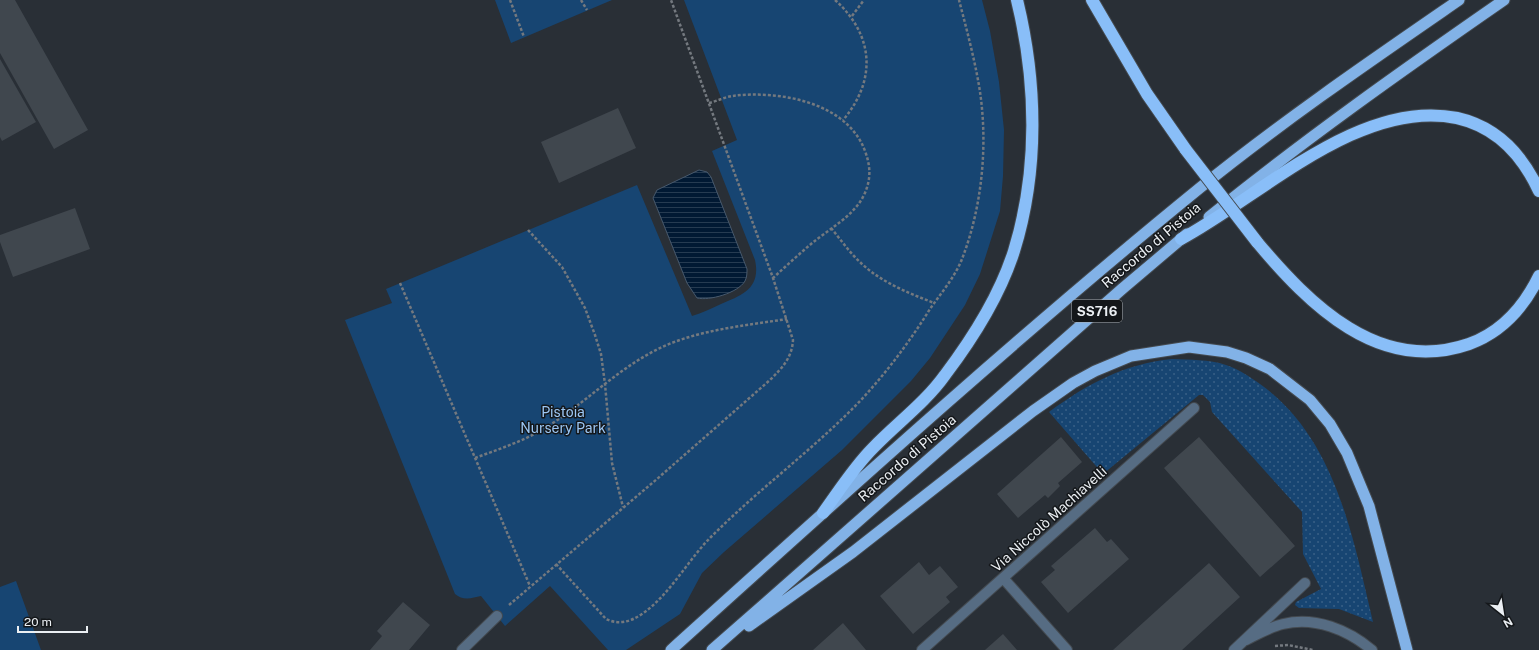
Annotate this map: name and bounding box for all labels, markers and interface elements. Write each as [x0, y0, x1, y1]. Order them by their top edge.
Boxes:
street label: Raccordo di Pistoia [1098, 199, 1204, 291]
road number: SS716 [1072, 300, 1122, 322]
park label: Pistoia Nursery Park [520, 404, 606, 436]
street label: Raccordo di Pistoia [855, 411, 959, 505]
street label: Via Niccolò Machiavelli [988, 463, 1110, 575]
north arrow [1483, 594, 1523, 634]
scale bar [18, 608, 87, 634]
text: 20 m [24, 615, 52, 629]
text: N [1501, 615, 1515, 630]

